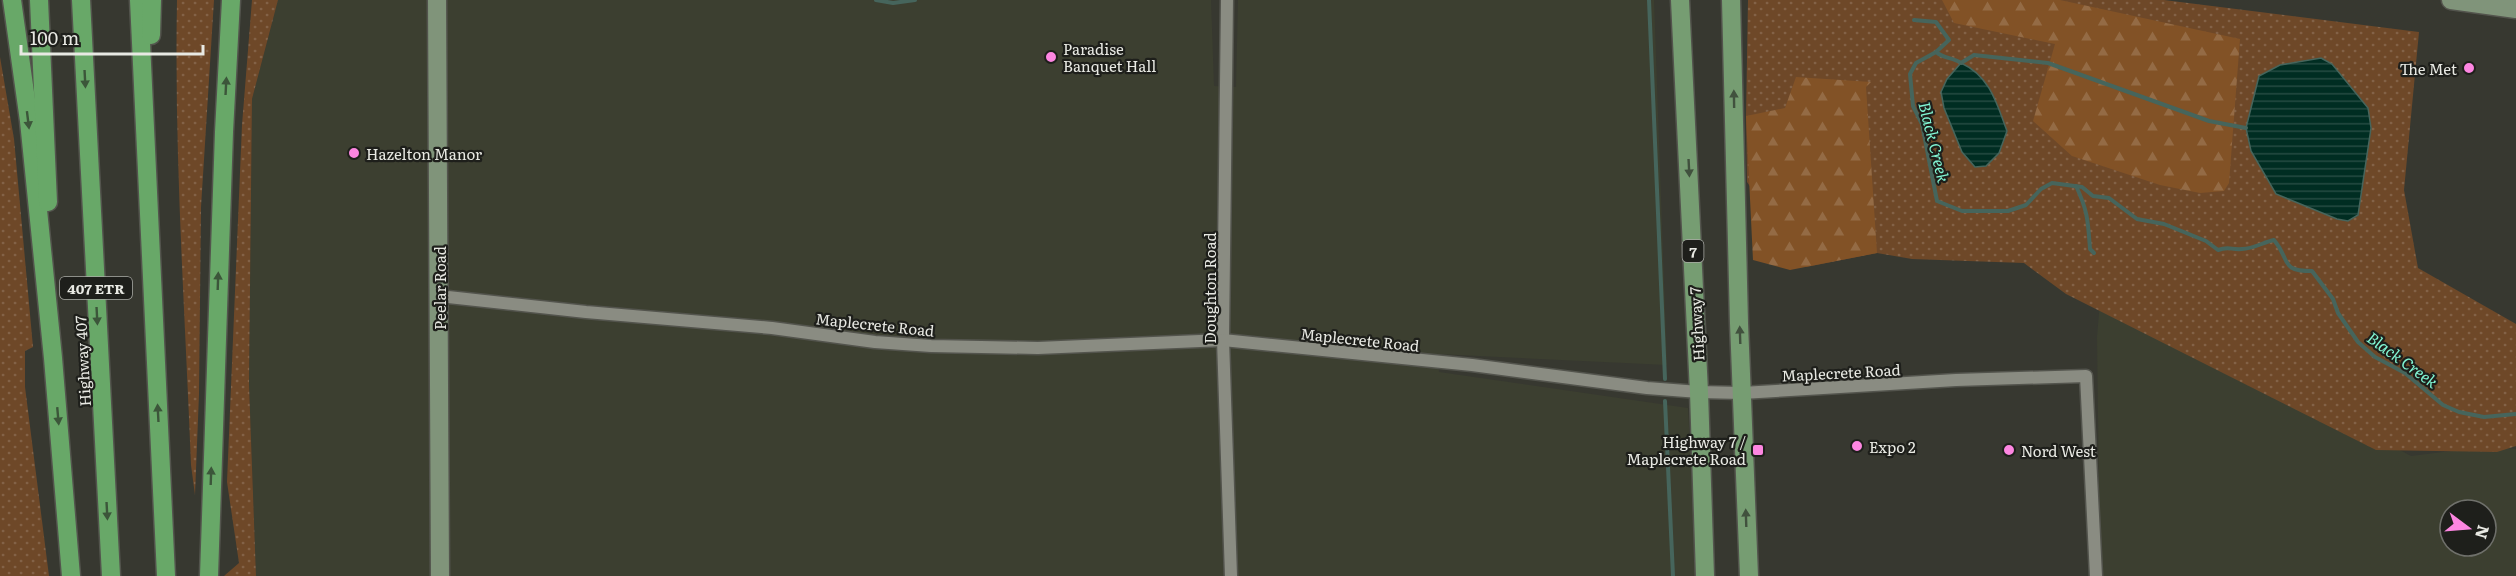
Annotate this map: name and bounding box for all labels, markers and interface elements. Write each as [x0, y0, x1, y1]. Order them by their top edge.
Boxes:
scale bar [21, 18, 202, 56]
text: 100 m [30, 24, 79, 51]
place label: Paradise Banquet Hall [1063, 37, 1156, 77]
marker: Paradise Banquet Hall [1044, 50, 1058, 64]
place label: The Met [2399, 57, 2457, 80]
marker: The Met [2462, 61, 2476, 75]
one-way arrow [81, 70, 90, 89]
one-way arrow [222, 77, 231, 96]
one-way arrow [1729, 90, 1738, 109]
water label: Black Creek [1913, 99, 1957, 185]
one-way arrow [24, 111, 33, 130]
place label: Hazelton Manor [366, 142, 482, 165]
marker: Hazelton Manor [347, 146, 361, 160]
one-way arrow [1684, 159, 1693, 178]
street label: Doughton Road [1198, 232, 1221, 344]
road number: 7 [1682, 240, 1704, 262]
street label: Peelar Road [428, 246, 451, 330]
one-way arrow [214, 271, 223, 290]
road number: 407 ETR [60, 277, 132, 299]
street label: Highway 7 [1683, 286, 1709, 362]
street label: Maplecrete Road [814, 306, 936, 342]
one-way arrow [93, 307, 102, 326]
street label: Highway 407 [68, 314, 96, 407]
street label: Maplecrete Road [1299, 321, 1421, 357]
one-way arrow [1735, 325, 1744, 344]
water label: Black Creek [2363, 325, 2444, 393]
street label: Maplecrete Road [1781, 357, 1901, 387]
one-way arrow [153, 403, 162, 422]
one-way arrow [53, 407, 63, 426]
place label: Highway 7 / Maplecrete Road [1626, 430, 1747, 470]
place label: Expo 2 [1869, 435, 1916, 458]
marker: Expo 2 [1850, 439, 1864, 453]
place label: Nord West [2021, 439, 2096, 462]
marker: Highway 7 / Maplecrete Road [1751, 443, 1765, 457]
marker: Nord West [2002, 443, 2016, 457]
one-way arrow [206, 466, 216, 485]
north arrow [2438, 498, 2498, 558]
one-way arrow [103, 501, 112, 520]
one-way arrow [1742, 508, 1751, 527]
text: N [2470, 523, 2497, 542]

